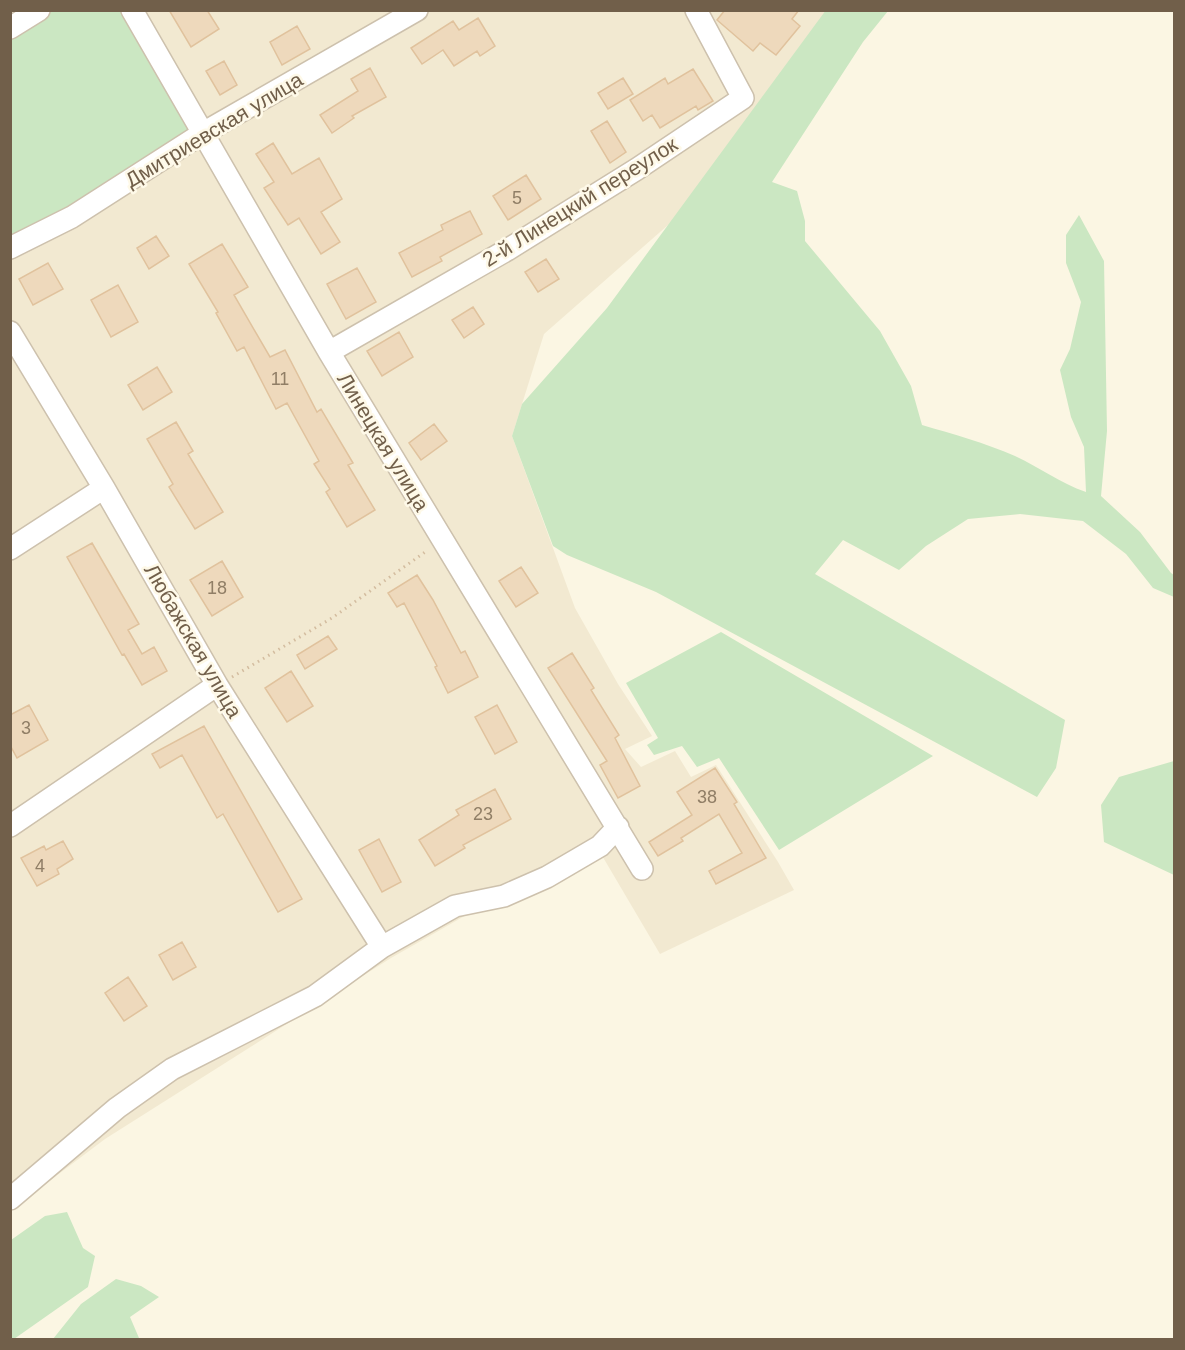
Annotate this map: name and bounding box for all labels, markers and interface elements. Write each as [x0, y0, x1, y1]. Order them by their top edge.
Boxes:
street label: Дмитриевская улица [121, 67, 307, 192]
street label: 2-й Линецкий переулок [478, 132, 682, 271]
house number: 5 [512, 188, 522, 208]
street label: Линецкая улица [333, 368, 434, 515]
house number: 11 [271, 369, 289, 389]
street label: Любажская улица [140, 560, 247, 722]
house number: 18 [207, 578, 227, 598]
house number: 3 [21, 718, 31, 738]
house number: 38 [697, 787, 717, 807]
house number: 23 [473, 804, 493, 824]
house number: 4 [35, 856, 45, 876]

